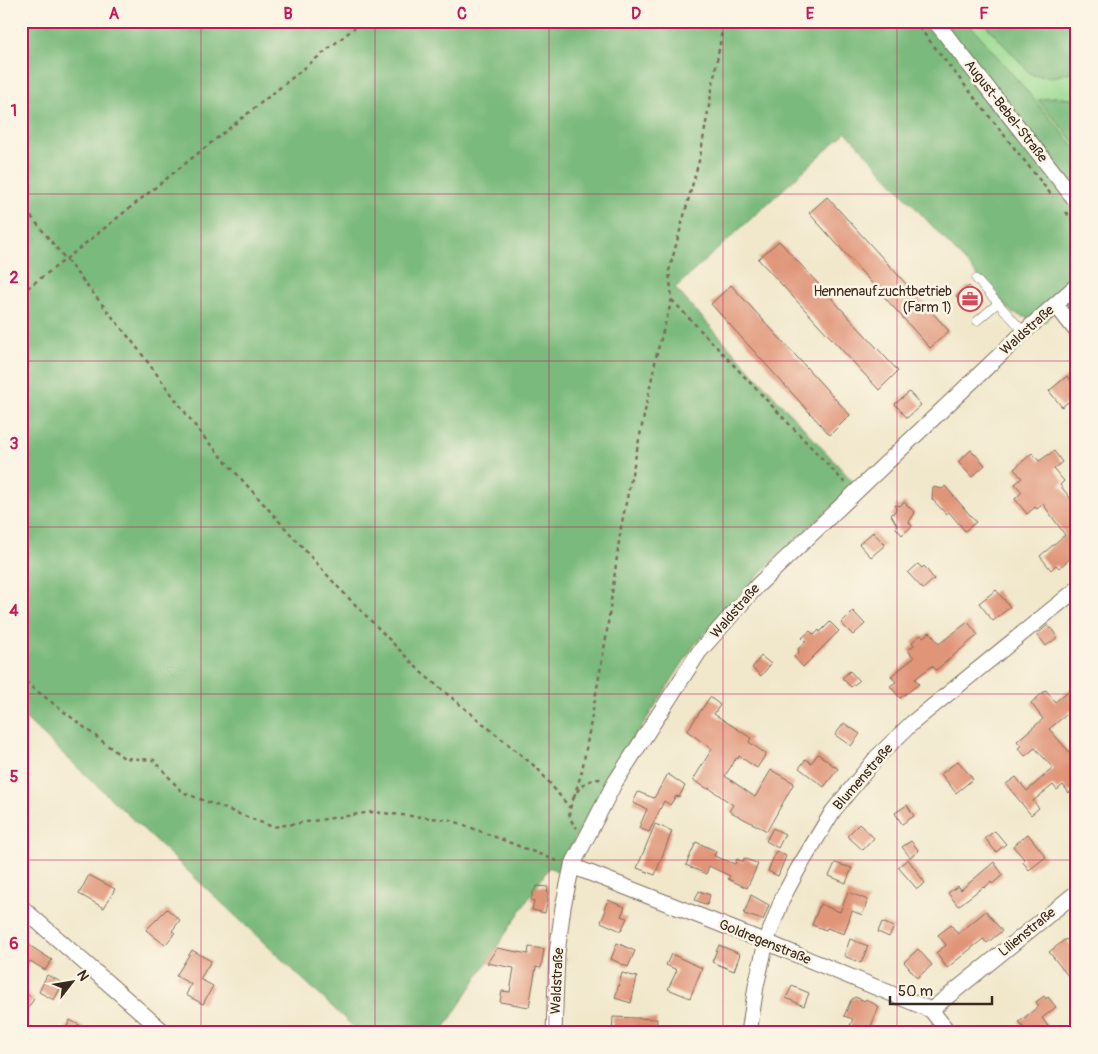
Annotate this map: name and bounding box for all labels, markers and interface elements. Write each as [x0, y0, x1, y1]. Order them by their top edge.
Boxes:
text: A [109, 4, 120, 24]
text: B [283, 4, 293, 24]
text: C [457, 4, 467, 24]
text: D [631, 4, 641, 24]
text: E [806, 4, 815, 24]
text: F [979, 4, 989, 24]
street label: August-Bebel-Straße [961, 56, 1051, 166]
text: 1 [11, 101, 17, 121]
text: 2 [10, 268, 19, 288]
place label: Hennenaufzuchtbetrieb (Farm 1) [813, 283, 952, 316]
office icon: Hennenaufzuchtbetrieb (Farm 1) [957, 286, 983, 312]
street label: Waldstraße [997, 301, 1058, 359]
text: 3 [10, 434, 19, 454]
street label: Waldstraße [707, 580, 763, 642]
text: 4 [9, 601, 19, 621]
street label: Blumenstraße [830, 740, 897, 814]
text: 5 [10, 767, 19, 787]
street label: Lilienstraße [995, 904, 1059, 960]
street label: Goldregenstraße [716, 916, 814, 968]
text: 6 [9, 934, 19, 954]
street label: Waldstraße [547, 947, 567, 1015]
north arrow [48, 956, 98, 1006]
text: N [73, 967, 92, 984]
scale bar [890, 974, 993, 1006]
text: 50 m [898, 982, 933, 1001]

